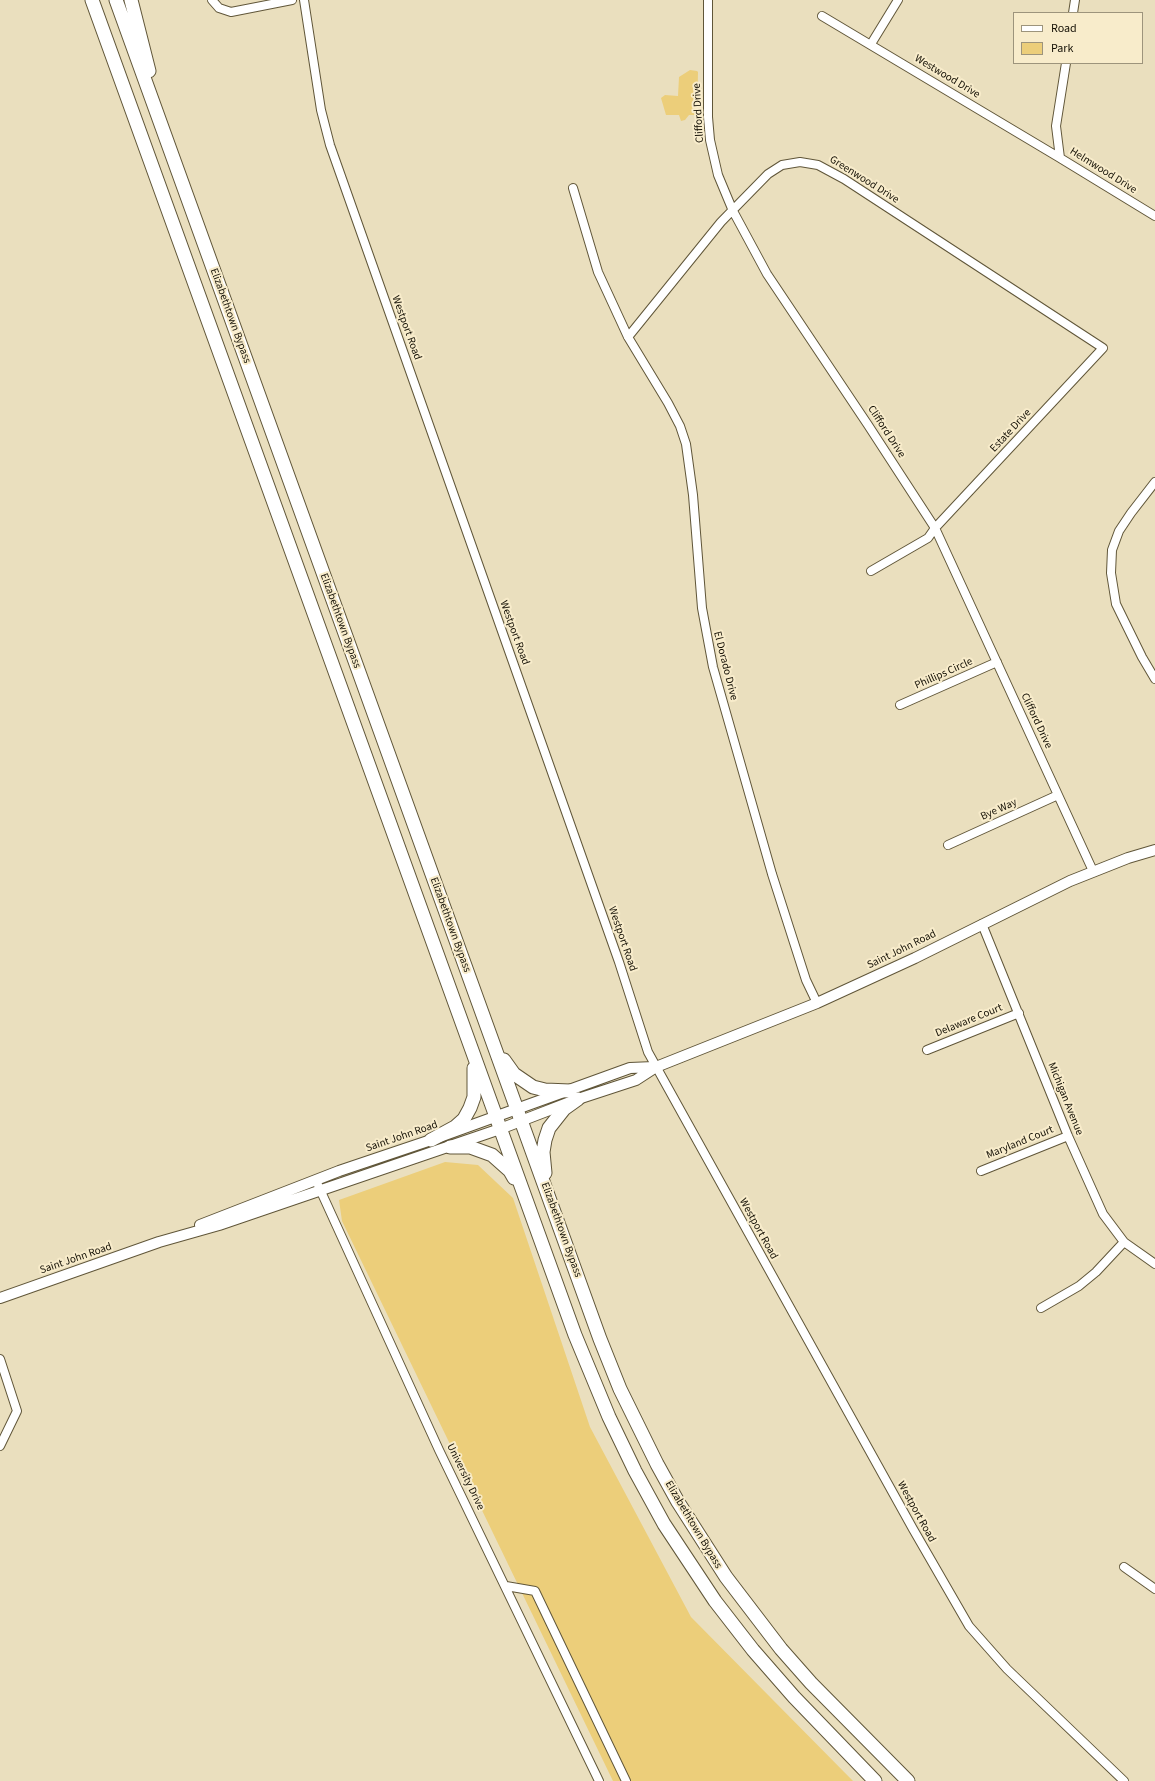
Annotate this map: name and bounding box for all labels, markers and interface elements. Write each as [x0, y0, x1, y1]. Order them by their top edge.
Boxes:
legend [1013, 12, 1143, 64]
text: Road [1051, 20, 1077, 37]
text: Park [1051, 40, 1073, 57]
street label: Westwood Drive [912, 52, 982, 102]
street label: Clifford Drive [691, 83, 707, 143]
street label: Helmwood Drive [1067, 145, 1139, 197]
street label: Greenwood Drive [827, 153, 901, 207]
street label: Elizabethtown Bypass [207, 267, 253, 365]
street label: Westport Road [388, 294, 424, 362]
street label: Clifford Drive [864, 403, 908, 461]
street label: Estate Drive [988, 407, 1034, 455]
street label: Elizabethtown Bypass [317, 572, 363, 670]
street label: Westport Road [496, 599, 532, 667]
street label: El Dorado Drive [710, 630, 740, 702]
street label: Phillips Circle [913, 655, 975, 693]
street label: Clifford Drive [1017, 691, 1055, 751]
street label: Bye Way [979, 796, 1019, 824]
street label: Elizabethtown Bypass [427, 876, 473, 974]
street label: Westport Road [605, 905, 639, 973]
street label: Saint John Road [865, 928, 939, 972]
street label: Delaware Court [934, 1002, 1004, 1040]
street label: Michigan Avenue [1044, 1061, 1086, 1137]
street label: Saint John Road [364, 1119, 440, 1155]
street label: Maryland Court [985, 1124, 1055, 1162]
street label: Elizabethtown Bypass [538, 1181, 584, 1279]
street label: Westport Road [736, 1196, 780, 1262]
street label: Saint John Road [38, 1241, 114, 1277]
street label: University Drive [443, 1442, 487, 1512]
street label: Elizabethtown Bypass [662, 1479, 724, 1571]
street label: Westport Road [894, 1479, 938, 1545]

